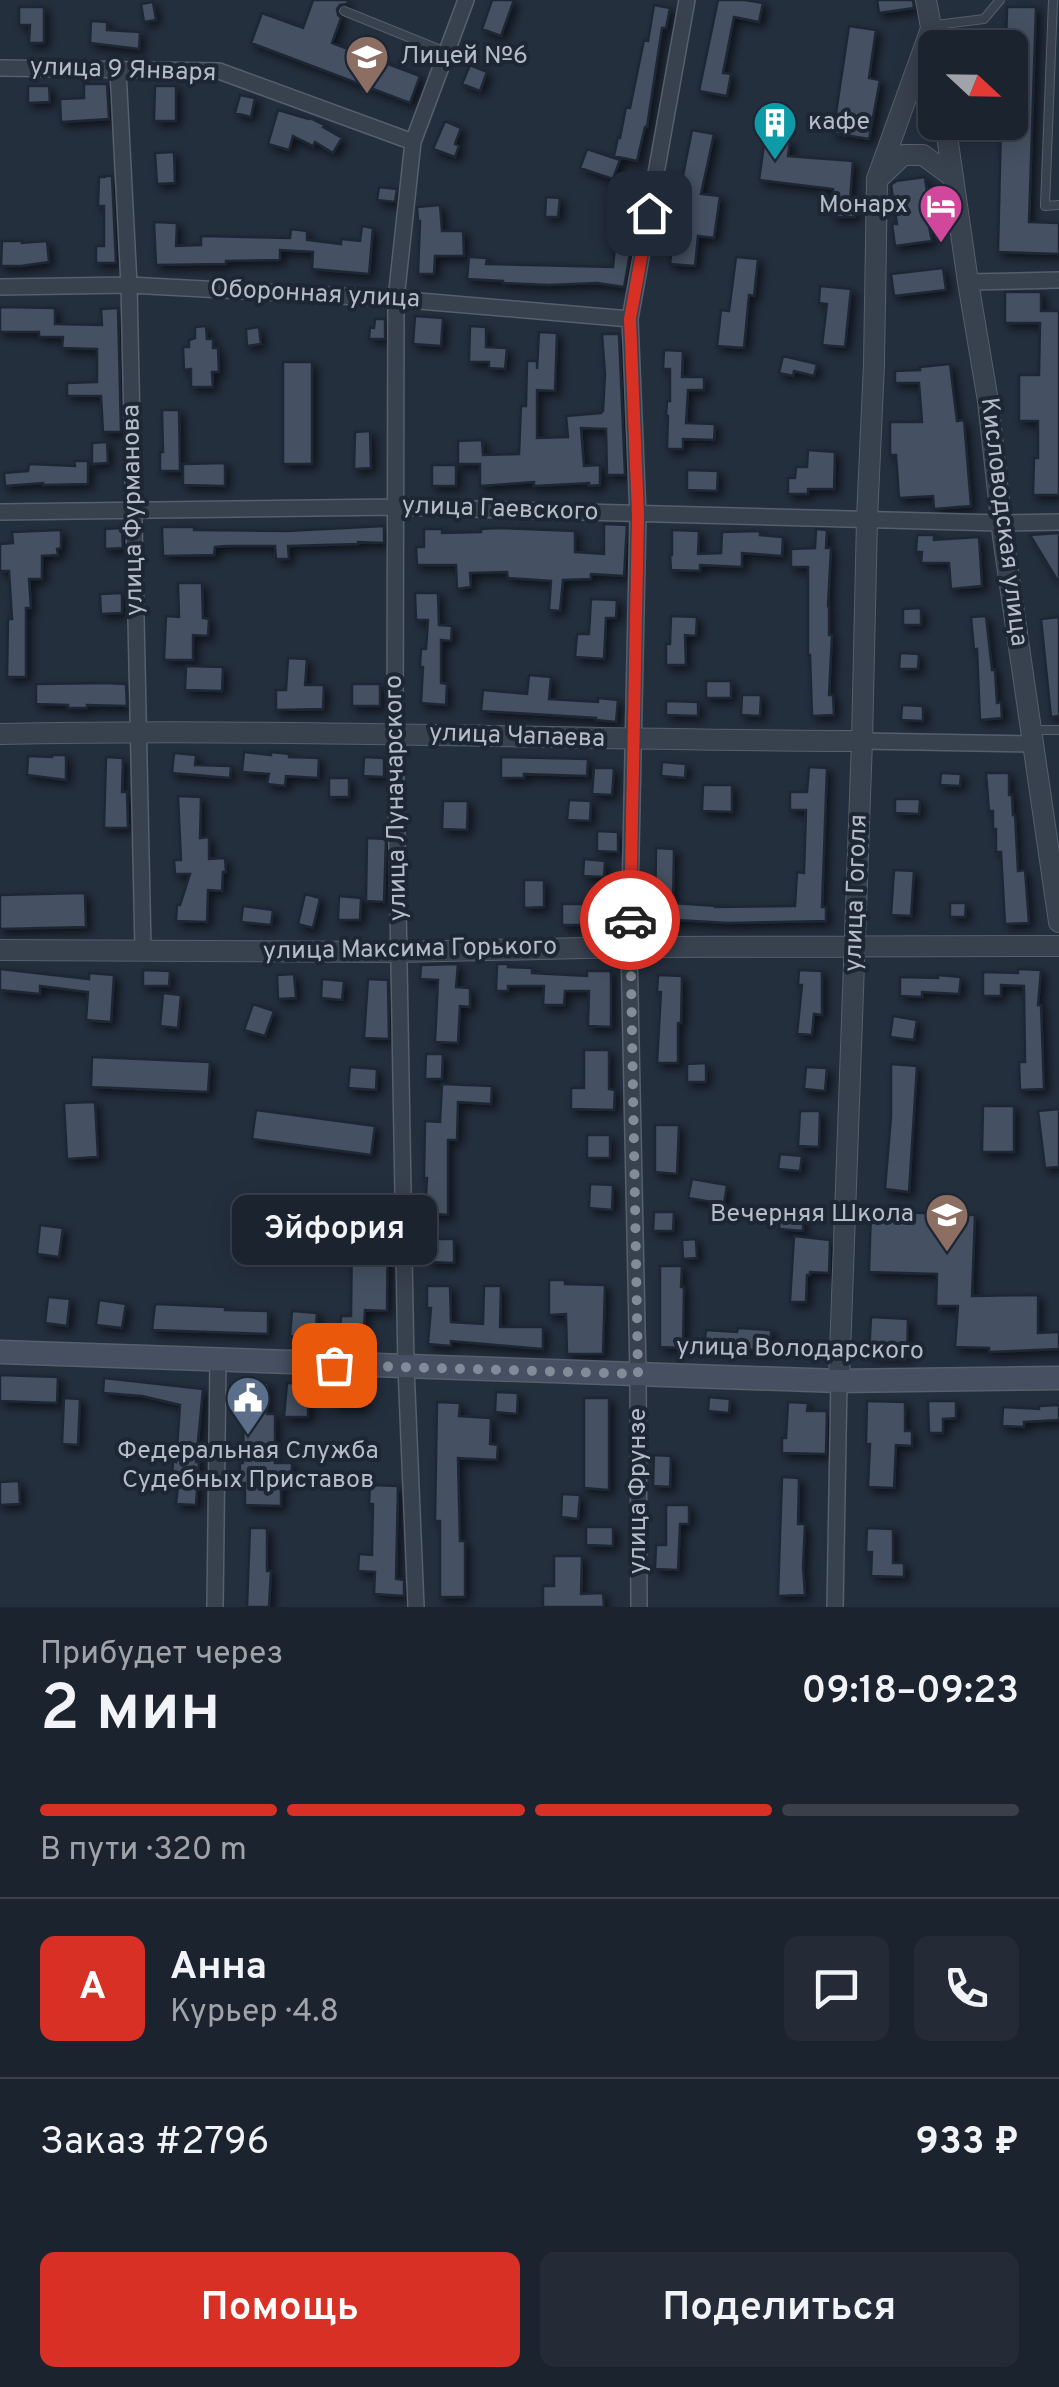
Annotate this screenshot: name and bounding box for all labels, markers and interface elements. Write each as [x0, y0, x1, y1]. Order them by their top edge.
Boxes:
north arrow [918, 30, 1028, 140]
map controls [918, 30, 1028, 140]
school or university icon: Лицей №6 [344, 34, 390, 95]
place label: Лицей №6 [400, 41, 528, 73]
street label: улица 9 Января [29, 52, 217, 90]
building icon: кафе [752, 100, 798, 161]
place label: кафе [808, 107, 870, 139]
pin [607, 171, 692, 256]
hotel icon: Монарх [918, 183, 964, 244]
icon: home [622, 186, 677, 241]
place label: Монарх [819, 190, 908, 222]
street label: Оборонная улица [209, 274, 421, 316]
street label: Кисловодская улица [972, 396, 1034, 648]
street label: улица Фурманова [116, 404, 152, 616]
street label: улица Гаевского [401, 491, 599, 529]
street label: улица Луначарского [379, 675, 415, 921]
street label: улица Чапаева [428, 718, 606, 756]
street label: улица Гоголя [838, 814, 876, 972]
courier [580, 870, 680, 970]
icon: car [603, 893, 658, 948]
street label: улица Максима Горького [263, 931, 557, 969]
school or university icon: Вечерняя Школа [924, 1192, 970, 1253]
callout: Эйфория [232, 1195, 436, 1265]
place label: Вечерняя Школа [710, 1199, 914, 1231]
text: Эйфория [264, 1210, 405, 1250]
pin [292, 1323, 377, 1408]
street label: улица Володарского [676, 1332, 924, 1368]
icon: bag [307, 1338, 362, 1393]
public building icon: Федеральная Служба Судебных Приставов [225, 1375, 271, 1436]
street label: улица Фрунзе [623, 1408, 655, 1574]
place label: Федеральная Служба Судебных Приставов [117, 1436, 379, 1497]
text: Прибудет через [40, 1635, 283, 1675]
text: 09:18–09:23 [802, 1668, 1019, 1717]
text: 2 мин [40, 1671, 221, 1753]
text: В пути · 320 m [40, 1831, 247, 1871]
button: chat [784, 1936, 889, 2041]
button: phone [914, 1936, 1019, 2041]
text: Анна [170, 1944, 267, 1993]
text: А [79, 1964, 106, 2013]
text: Курьер · 4.8 [170, 1993, 339, 2033]
text: Заказ #2796 [40, 2119, 269, 2168]
text: 933 ₽ [916, 2119, 1019, 2168]
button: Помощь [40, 2252, 520, 2367]
button: Поделиться [540, 2252, 1019, 2367]

